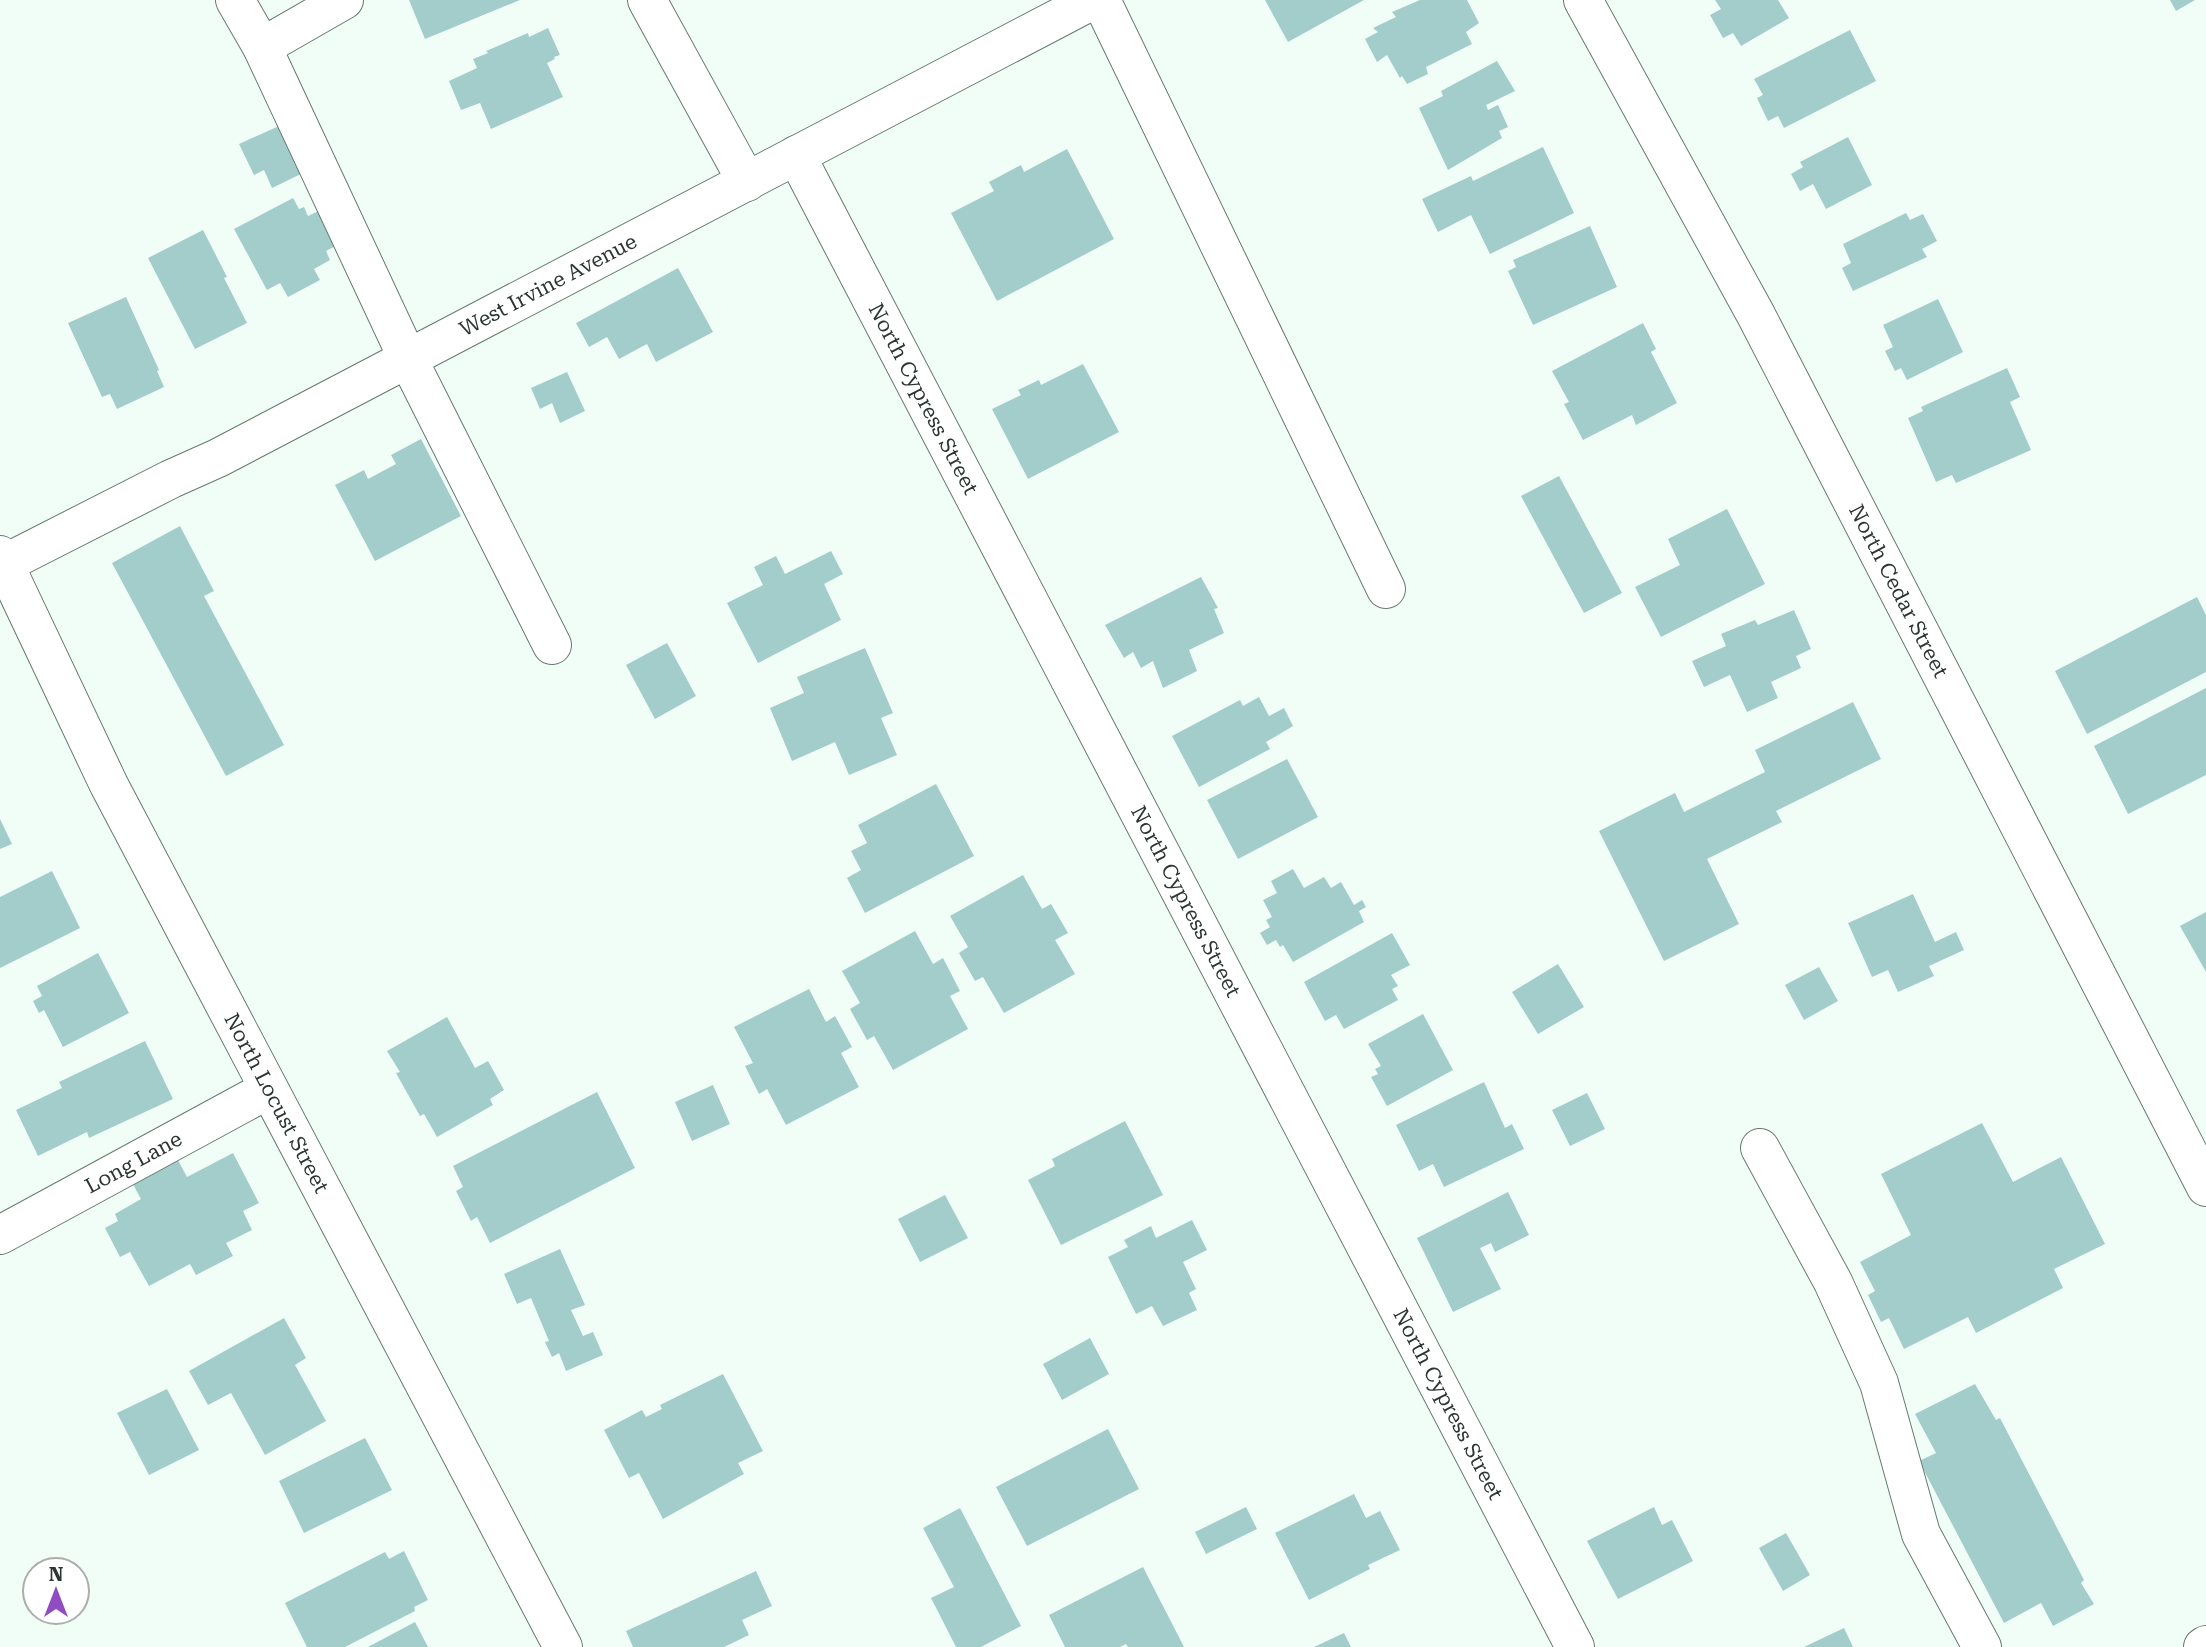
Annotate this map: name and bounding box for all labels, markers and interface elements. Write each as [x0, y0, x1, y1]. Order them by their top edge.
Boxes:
street label: West Irvine Avenue [455, 229, 641, 341]
street label: North Cypress Street [864, 299, 983, 499]
street label: North Cedar Street [1844, 501, 1953, 682]
street label: North Cypress Street [1126, 802, 1246, 1001]
street label: North Locust Street [219, 1009, 334, 1197]
street label: Long Lane [81, 1127, 186, 1198]
street label: North Cypress Street [1388, 1304, 1508, 1504]
north arrow [21, 1556, 91, 1626]
text: N [49, 1563, 64, 1586]

